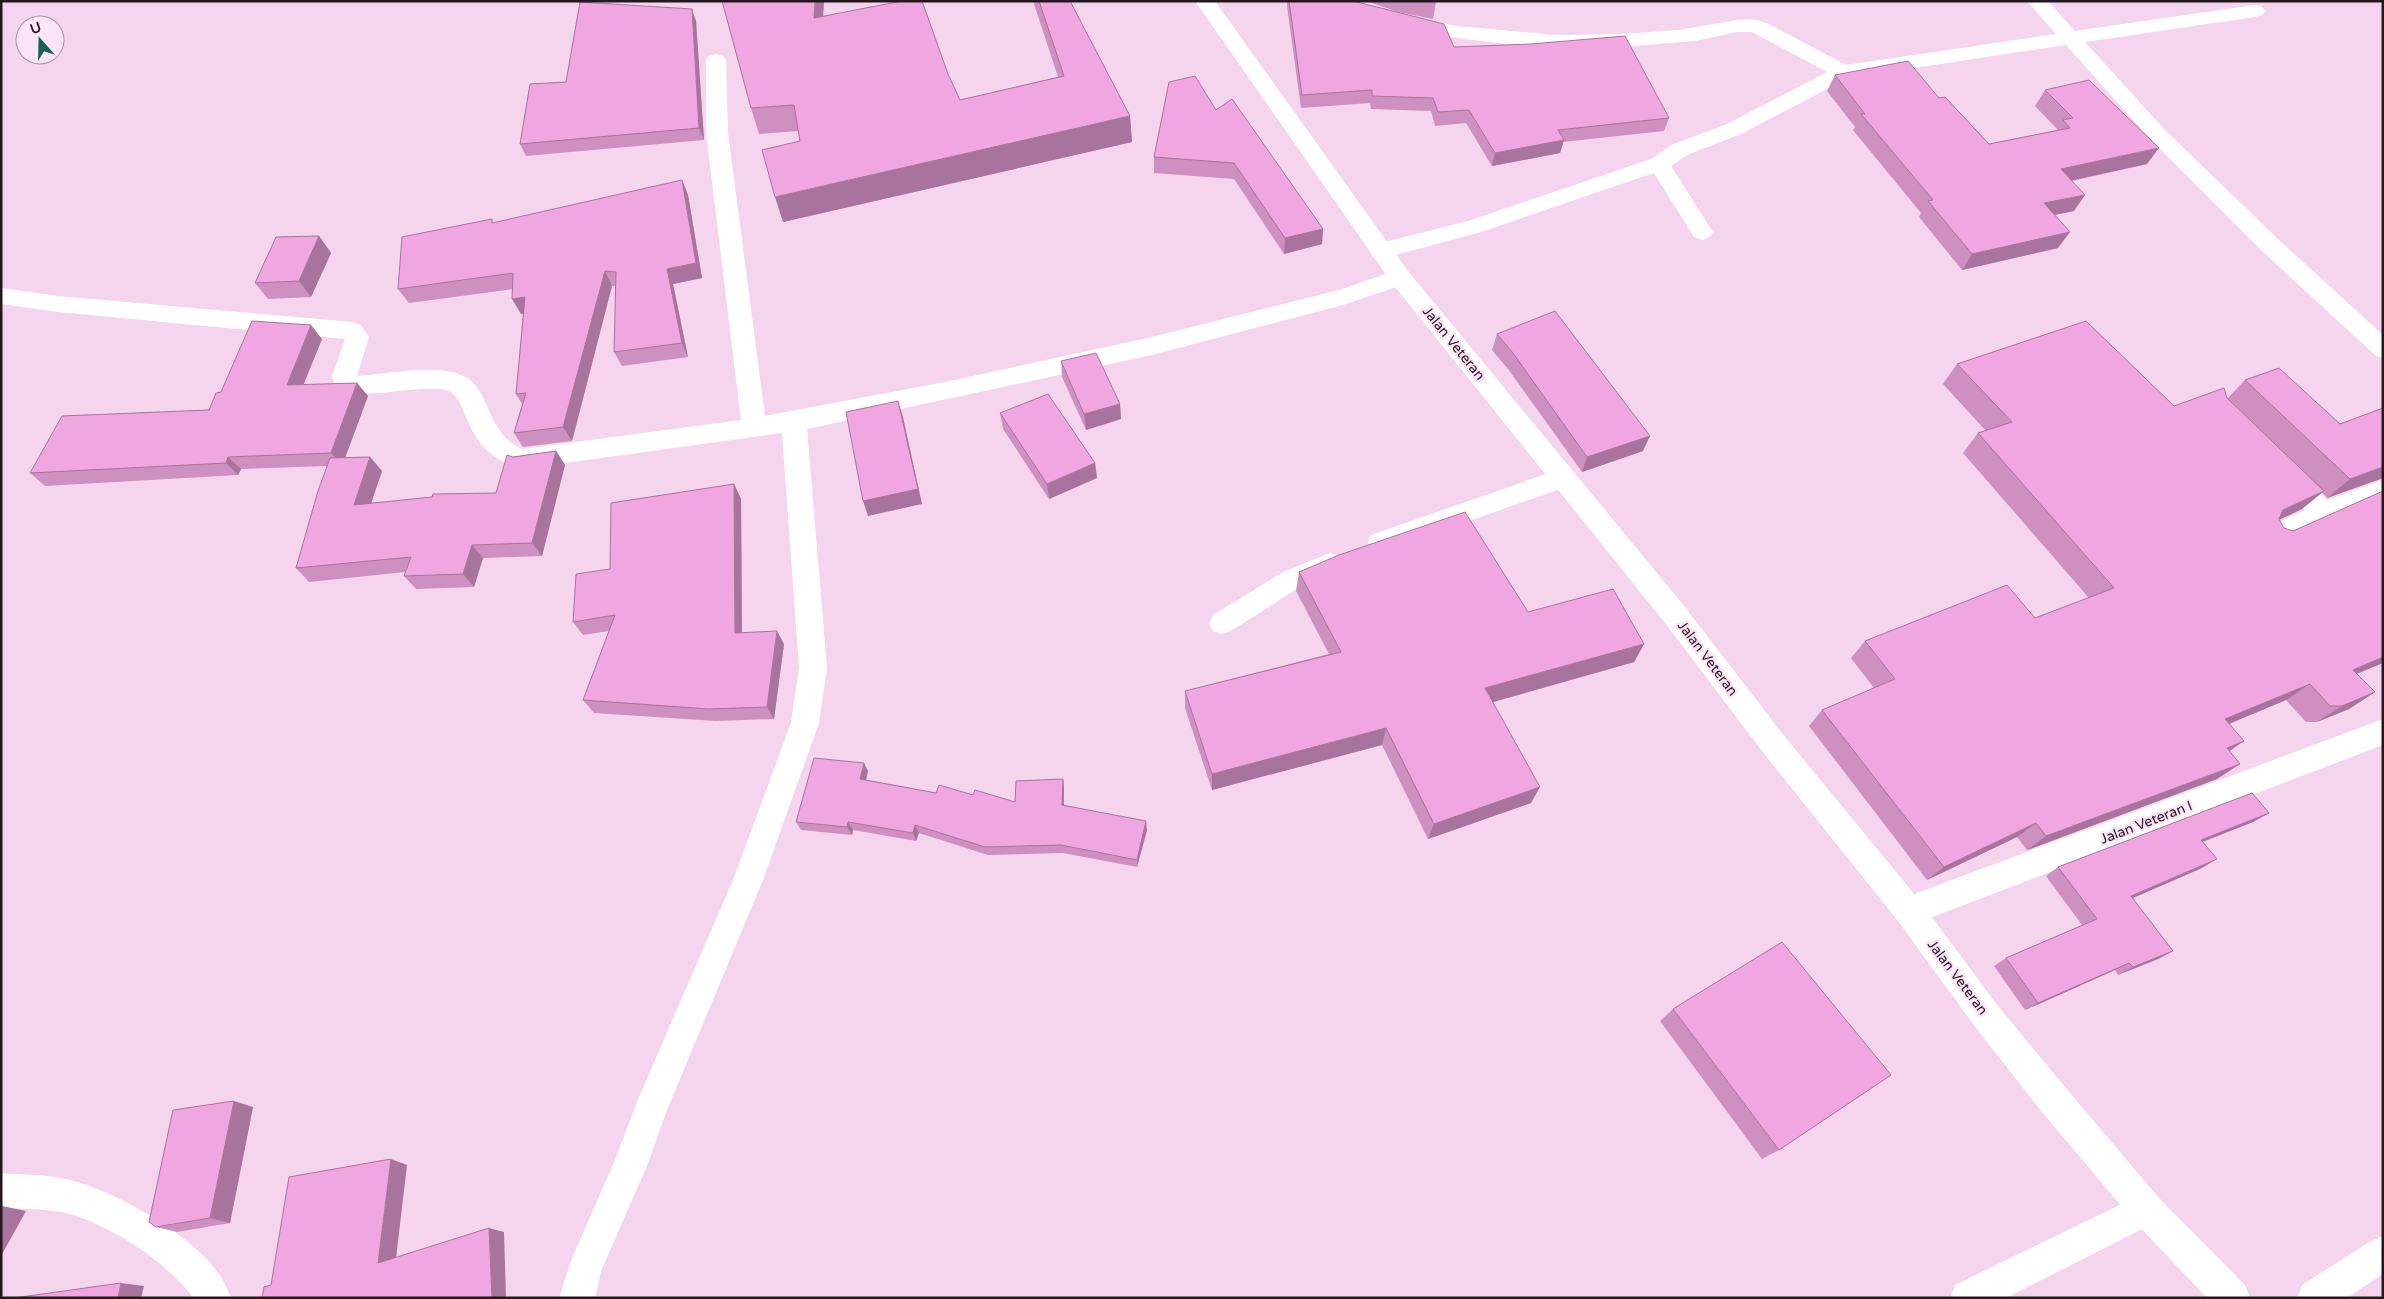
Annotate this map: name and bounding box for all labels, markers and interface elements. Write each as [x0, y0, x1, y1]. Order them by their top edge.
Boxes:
north arrow [15, 15, 65, 65]
text: U [28, 18, 44, 38]
street label: Jalan Veteran [1419, 303, 1488, 384]
street label: Jalan Veteran [1674, 617, 1741, 699]
street label: Jalan Veteran I [2098, 797, 2195, 848]
street label: Jalan Veteran [1924, 936, 1991, 1018]

